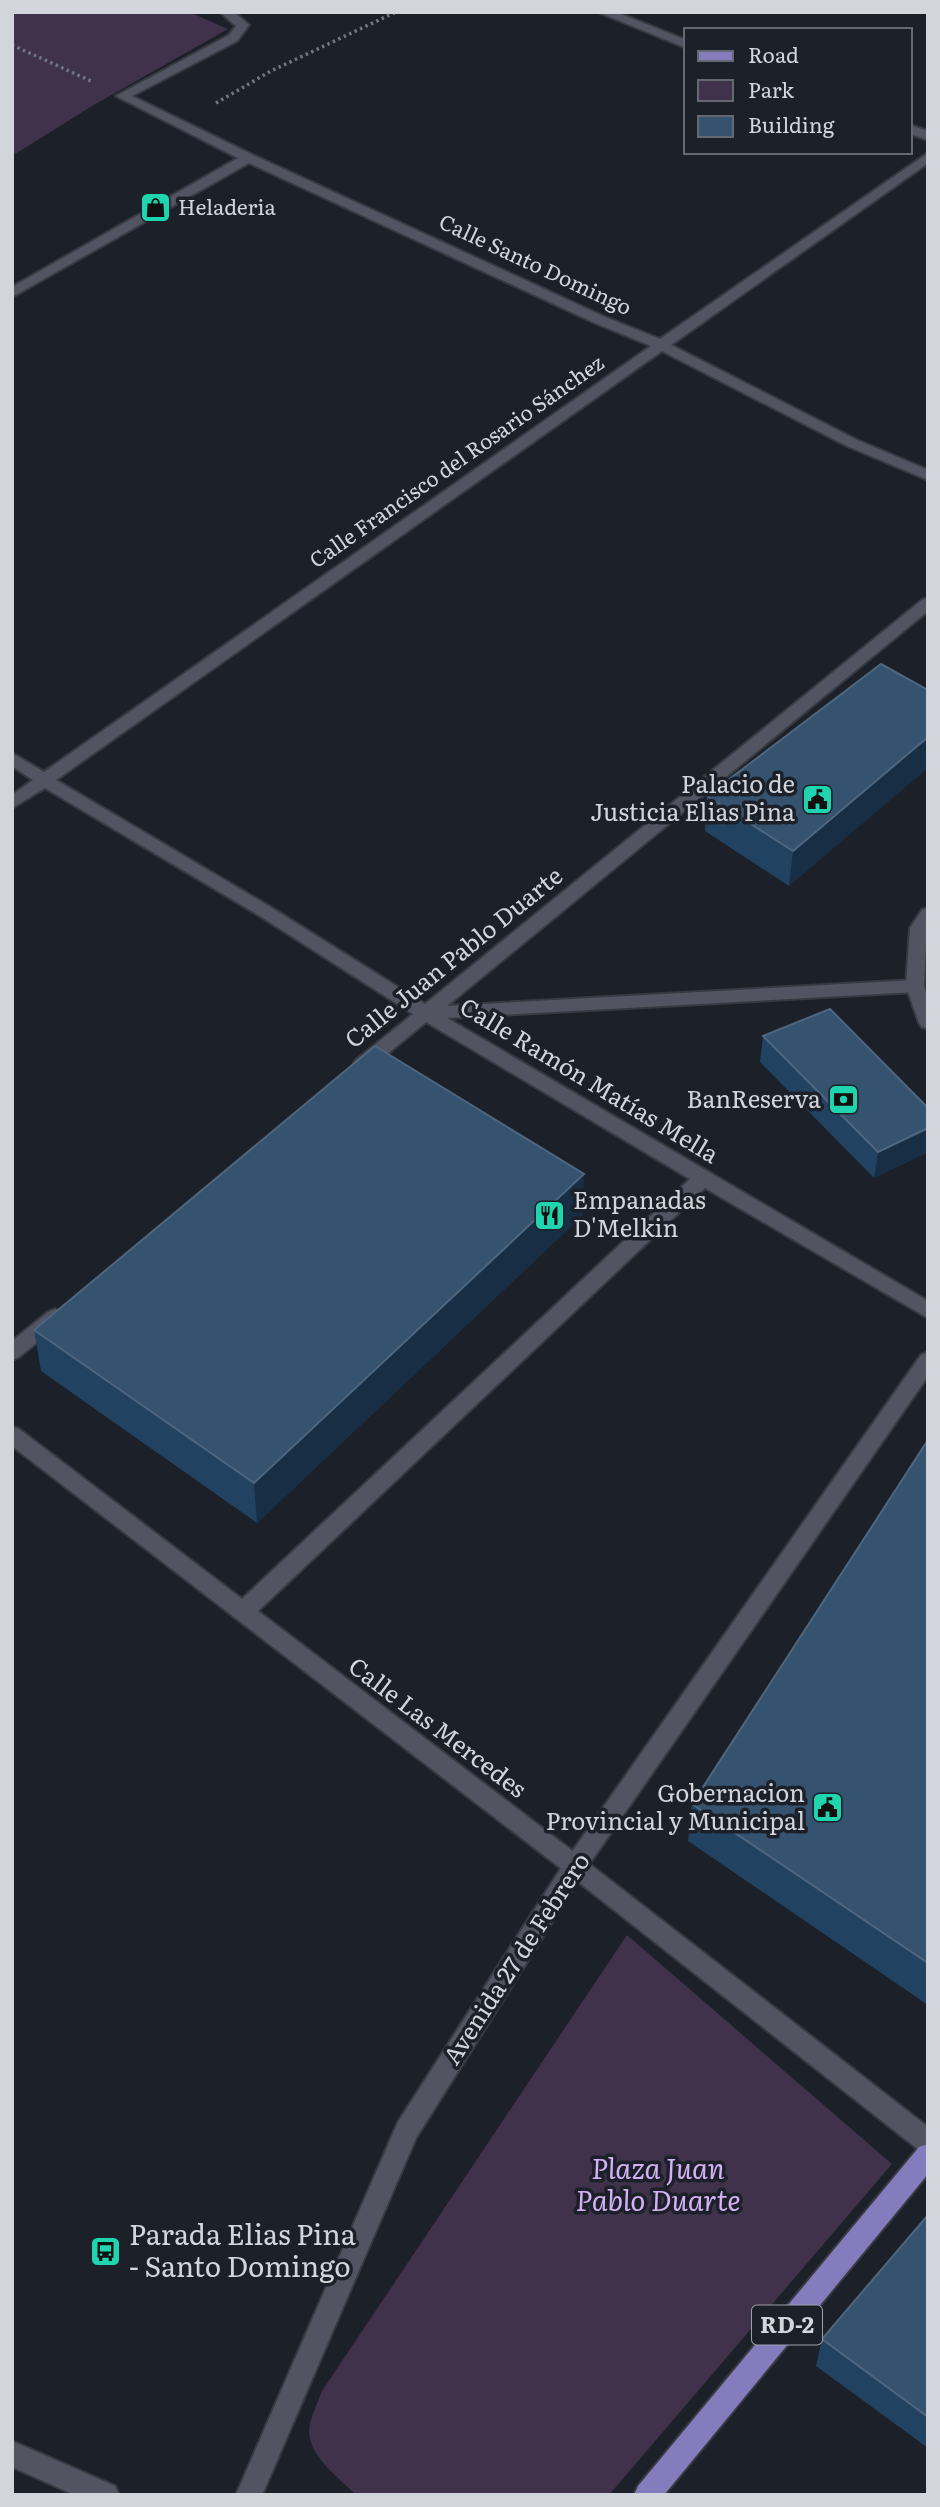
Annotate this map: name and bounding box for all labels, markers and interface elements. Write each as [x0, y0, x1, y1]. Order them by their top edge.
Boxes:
legend [684, 28, 912, 154]
text: Road [748, 38, 799, 69]
text: Park [748, 73, 794, 104]
text: Building [748, 108, 835, 139]
place label: Heladeria [178, 190, 276, 221]
shop icon: Heladeria [138, 191, 172, 225]
street label: Calle Santo Domingo [435, 204, 637, 321]
street label: Calle Francisco del Rosario Sánchez [302, 346, 609, 574]
place label: Palacio de Justicia Elias Pina [590, 765, 795, 828]
public building icon: Palacio de Justicia Elias Pina [801, 782, 835, 816]
street label: Calle Juan Pablo Duarte [336, 857, 569, 1055]
street label: Calle Ramón Matías Mella [454, 988, 726, 1170]
place label: BanReserva [687, 1080, 821, 1115]
bank icon: BanReserva [827, 1083, 861, 1117]
place label: Empanadas D'Melkin [573, 1181, 706, 1244]
restaurant icon: Empanadas D'Melkin [533, 1198, 567, 1232]
street label: Calle Las Mercedes [342, 1647, 535, 1805]
place label: Gobernacion Provincial y Municipal [546, 1774, 805, 1837]
public building icon: Gobernacion Provincial y Municipal [811, 1791, 845, 1825]
street label: Avenida 27 de Febrero [433, 1845, 597, 2071]
park label: Plaza Juan Pablo Duarte [575, 2146, 741, 2220]
place label: Parada Elias Pina - Santo Domingo [129, 2212, 356, 2286]
bus stop icon: Parada Elias Pina - Santo Domingo [89, 2234, 123, 2268]
road number: RD-2 [752, 2306, 822, 2344]

